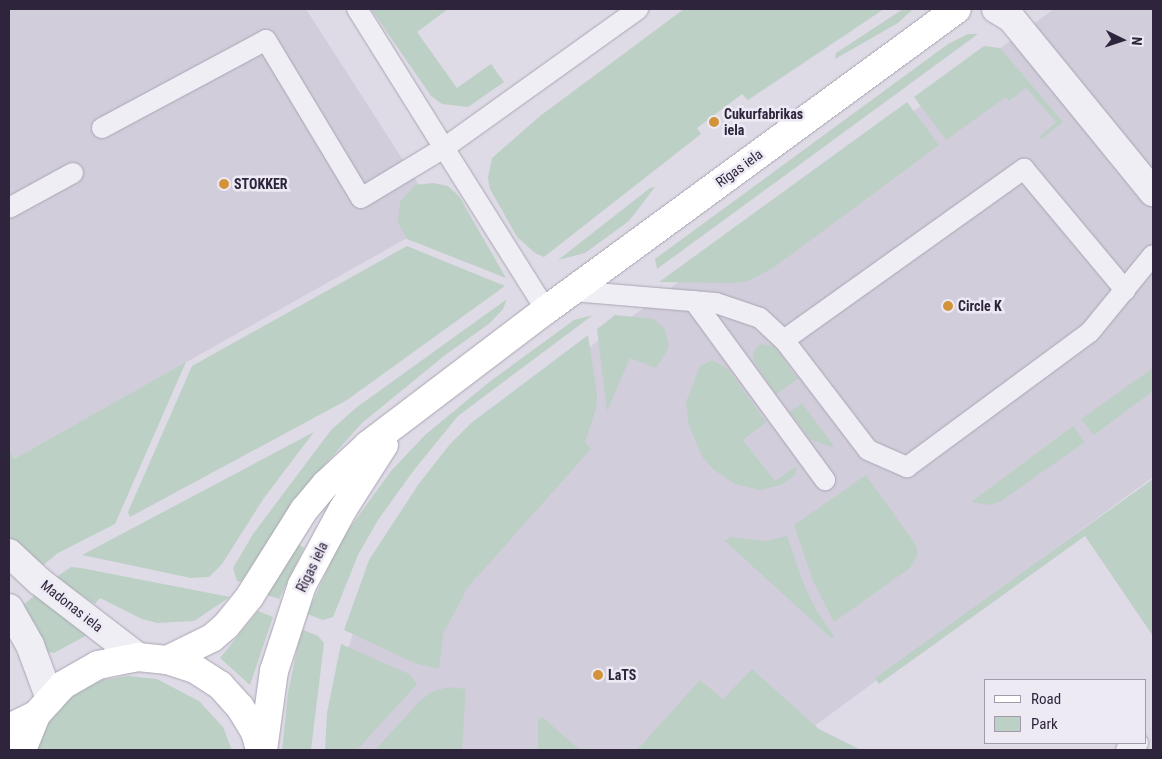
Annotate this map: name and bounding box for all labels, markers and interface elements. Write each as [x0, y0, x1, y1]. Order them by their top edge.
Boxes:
north arrow [1097, 15, 1147, 65]
text: N [1129, 36, 1145, 46]
place label: Cukurfabrikas iela [724, 106, 803, 138]
marker: Cukurfabrikas iela [708, 116, 720, 128]
street label: Rīgas iela [712, 145, 766, 191]
place label: STOKKER [234, 176, 288, 192]
marker: STOKKER [218, 178, 230, 190]
place label: Circle K [958, 298, 1002, 314]
marker: Circle K [942, 300, 954, 312]
street label: Rīgas iela [293, 539, 331, 595]
street label: Madonas iela [38, 577, 106, 635]
place label: LaTS [608, 667, 636, 683]
marker: LaTS [592, 669, 604, 681]
legend [984, 679, 1147, 744]
text: Road [1031, 690, 1061, 708]
text: Park [1031, 715, 1058, 733]

